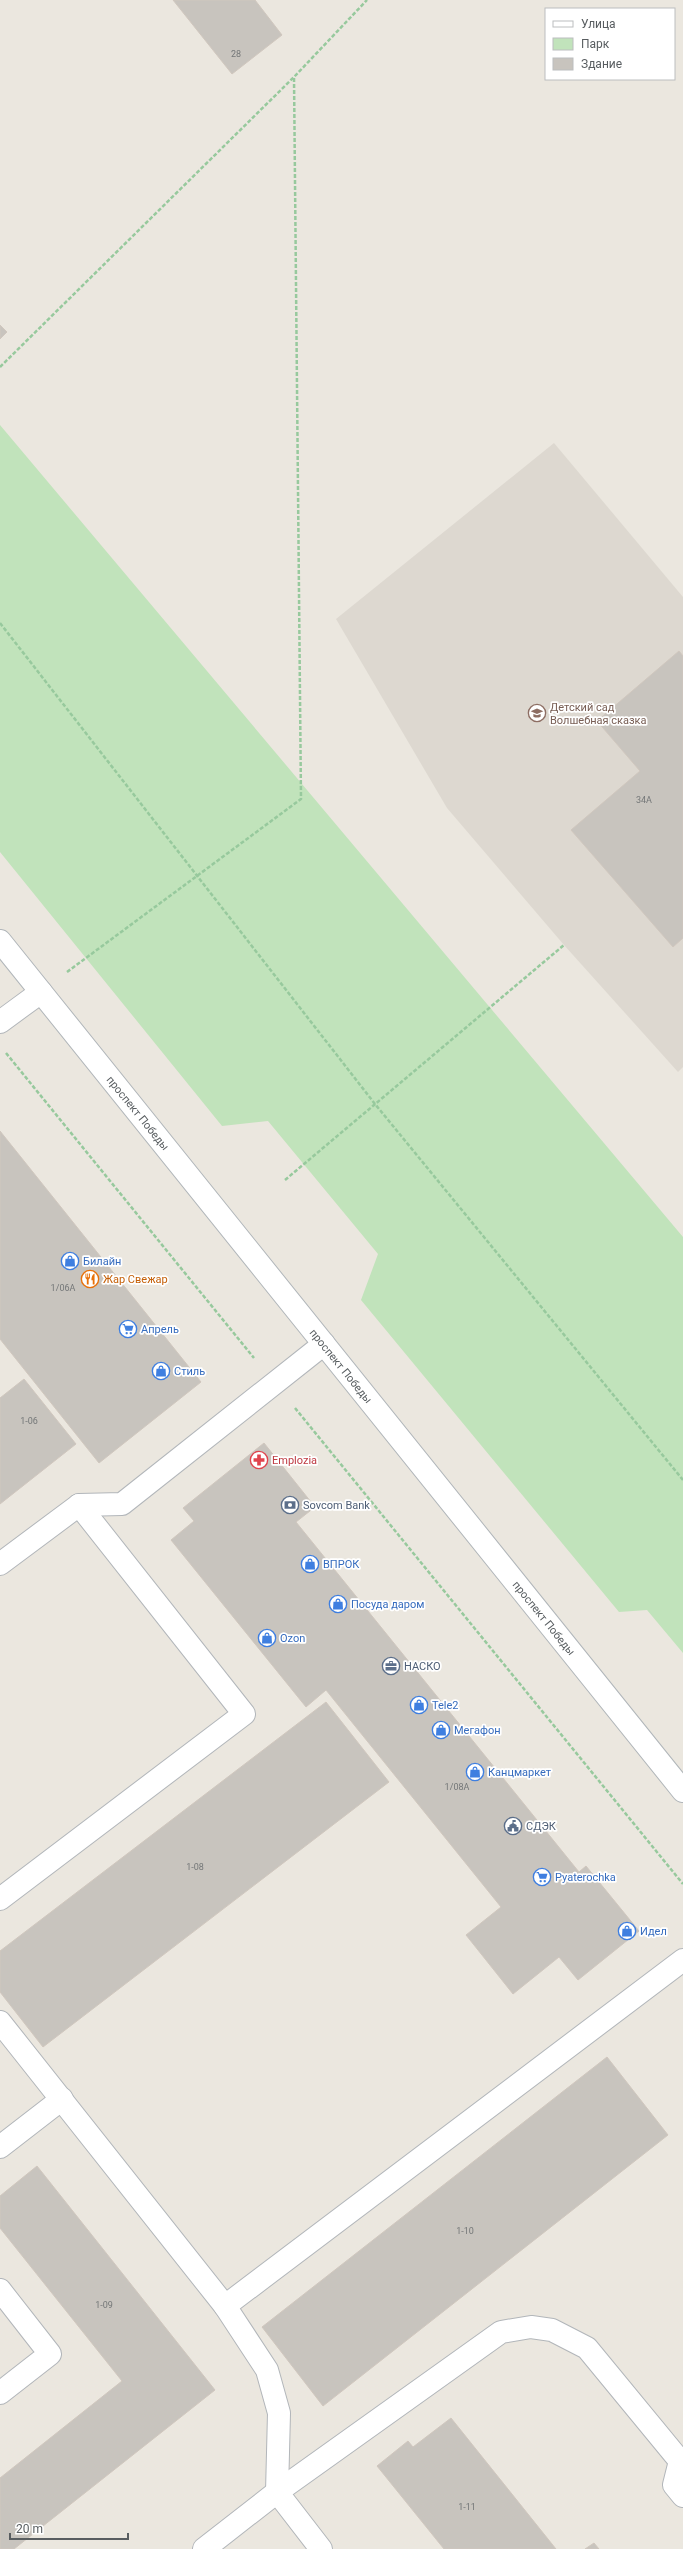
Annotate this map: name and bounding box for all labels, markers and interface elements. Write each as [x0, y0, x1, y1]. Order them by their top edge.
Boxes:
legend [545, 8, 675, 80]
text: Улица [581, 17, 616, 31]
text: Парк [581, 37, 610, 51]
house number: 28 [231, 49, 241, 59]
text: Здание [581, 57, 622, 71]
place label: Детский сад Волшебная сказка [550, 701, 646, 727]
school or university icon: Детский сад Волшебная сказка [527, 703, 547, 723]
house number: 34А [636, 795, 652, 805]
street label: проспект Победы [104, 1074, 172, 1153]
shop icon: Билайн [60, 1251, 80, 1271]
place label: Билайн [83, 1255, 121, 1268]
restaurant icon: Жар Свежар [80, 1269, 100, 1289]
place label: Жар Свежар [103, 1273, 168, 1286]
house number: 1/06А [51, 1283, 76, 1293]
supermarket icon: Апрель [118, 1319, 138, 1339]
place label: Апрель [141, 1323, 179, 1336]
street label: проспект Победы [307, 1327, 375, 1406]
shop icon: Стиль [151, 1361, 171, 1381]
place label: Стиль [174, 1365, 205, 1378]
house number: 1-06 [20, 1416, 38, 1426]
pharmacy icon: Emplozia [249, 1450, 269, 1470]
place label: Emplozia [272, 1454, 317, 1467]
bank icon: Sovcom Bank [280, 1495, 300, 1515]
place label: Sovcom Bank [303, 1499, 370, 1512]
shop icon: ВПРОК [300, 1554, 320, 1574]
place label: ВПРОК [323, 1558, 360, 1571]
street label: проспект Победы [510, 1579, 578, 1658]
shop icon: Посуда даром [328, 1594, 348, 1614]
place label: Посуда даром [351, 1598, 424, 1611]
shop icon: Ozon [257, 1628, 277, 1648]
place label: Ozon [280, 1632, 305, 1645]
office icon: НАСКО [381, 1656, 401, 1676]
place label: НАСКО [404, 1660, 441, 1673]
shop icon: Tele2 [409, 1695, 429, 1715]
place label: Tele2 [432, 1699, 459, 1712]
shop icon: Мегафон [431, 1720, 451, 1740]
place label: Мегафон [454, 1724, 501, 1737]
shop icon: Канцмаркет [465, 1762, 485, 1782]
place label: Канцмаркет [488, 1766, 552, 1779]
house number: 1/08А [445, 1782, 470, 1792]
public building icon: СДЭК [503, 1816, 523, 1836]
place label: СДЭК [526, 1820, 557, 1833]
house number: 1-08 [186, 1862, 204, 1872]
supermarket icon: Pyaterochka [532, 1867, 552, 1887]
place label: Pyaterochka [555, 1871, 616, 1884]
shop icon: Идел [617, 1921, 637, 1941]
place label: Идел [640, 1925, 667, 1938]
house number: 1-10 [456, 2226, 474, 2236]
house number: 1-09 [95, 2300, 113, 2310]
house number: 1-11 [458, 2502, 476, 2512]
scale bar [10, 2515, 128, 2541]
text: 20 m [16, 2522, 43, 2536]

